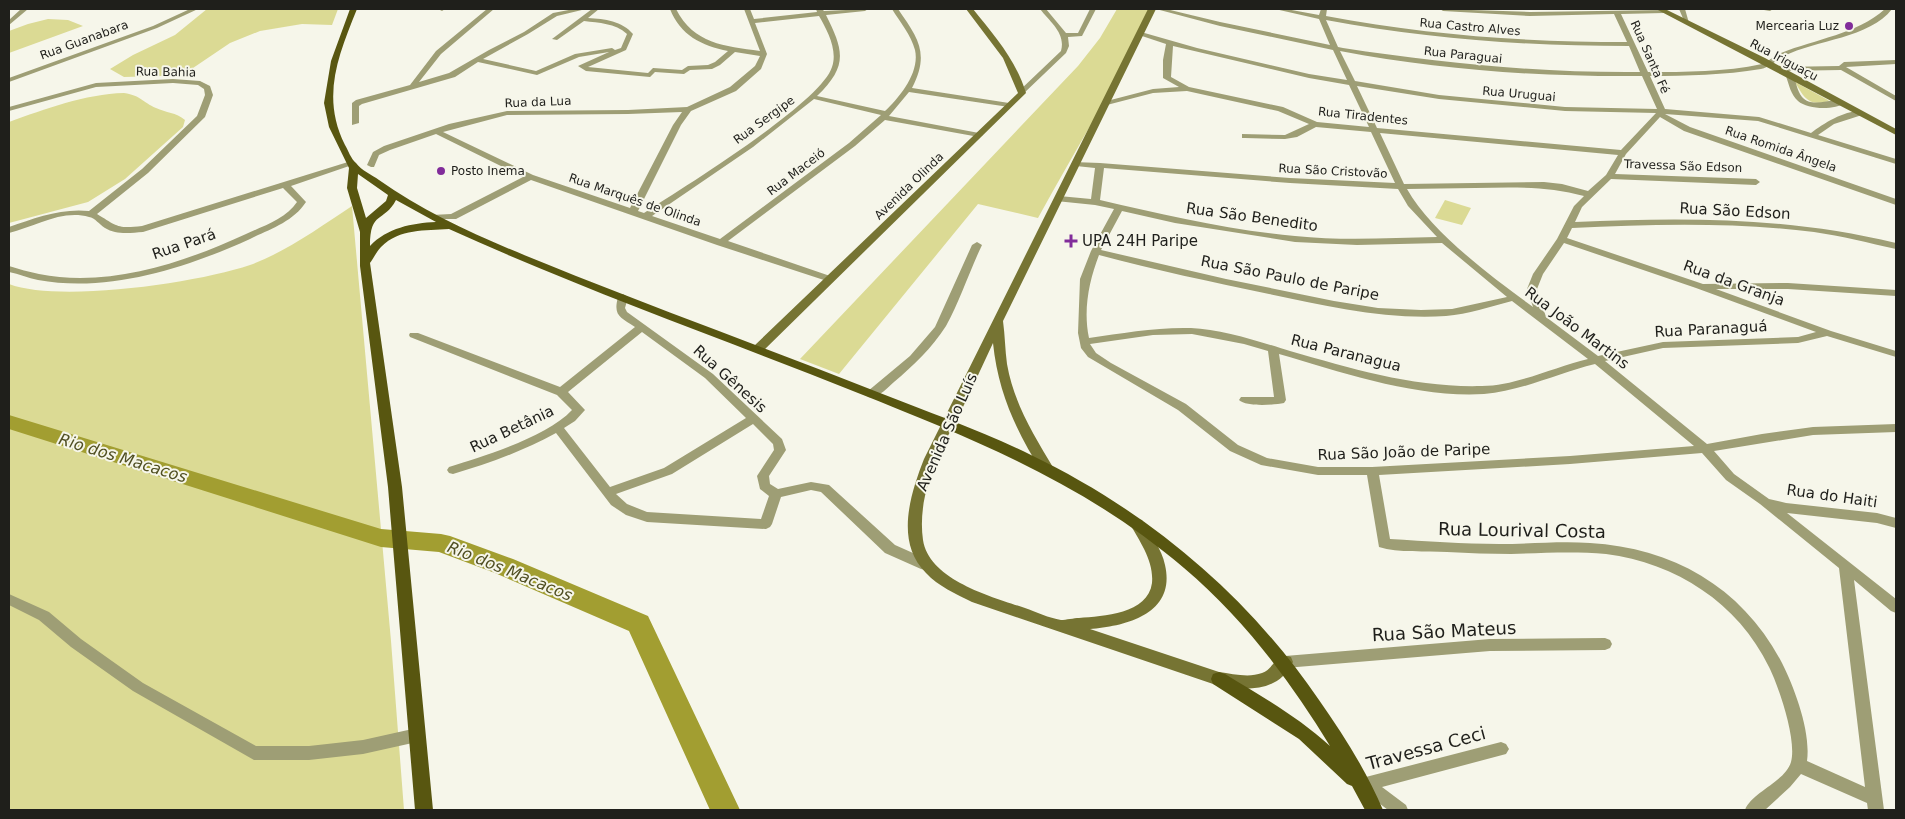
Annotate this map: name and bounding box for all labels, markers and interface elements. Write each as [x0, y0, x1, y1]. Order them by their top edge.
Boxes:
street label: Rua Castro Alves [1419, 16, 1521, 38]
street label: Rua Guanabara [38, 18, 130, 62]
street label: Rua Santa Fé [1628, 18, 1672, 96]
place label: Mercearia Luz [1755, 19, 1839, 33]
marker: Mercearia Luz [1843, 20, 1855, 32]
street label: Rua Iriguaçu [1748, 36, 1820, 84]
street label: Rua Paraguai [1423, 44, 1503, 66]
street label: Rua Bahia [136, 64, 196, 80]
street label: Rua Uruguai [1482, 84, 1556, 104]
street label: Rua Sergipe [731, 93, 797, 147]
street label: Rua da Lua [504, 94, 572, 110]
street label: Rua Tiradentes [1317, 104, 1409, 128]
street label: Rua Romida Ângela [1723, 122, 1839, 175]
street label: Rua Maceió [764, 146, 828, 198]
street label: Avenida Olinda [872, 150, 946, 222]
street label: Travessa São Edson [1623, 157, 1742, 175]
street label: Rua São Cristovão [1278, 161, 1388, 181]
place label: Posto Inema [451, 164, 525, 178]
marker: Posto Inema [435, 165, 447, 177]
street label: Rua Marquês de Olinda [567, 171, 703, 229]
street label: Rua São Benedito [1185, 199, 1319, 235]
street label: Rua São Edson [1679, 199, 1791, 223]
street label: Rua Pará [150, 225, 218, 263]
place label: UPA 24H Paripe [1082, 232, 1198, 250]
marker: UPA 24H Paripe [1064, 234, 1078, 248]
street label: Rua São Paulo de Paripe [1199, 252, 1381, 304]
street label: Rua da Granja [1681, 256, 1787, 310]
street label: Rua João Martins [1521, 283, 1633, 373]
street label: Rua Paranaguá [1654, 317, 1768, 341]
street label: Rua Paranagua [1289, 331, 1403, 375]
street label: Rua Gênesis [690, 341, 771, 417]
street label: Avenida São Luís [913, 370, 981, 494]
street label: Rua Betânia [467, 402, 557, 456]
water label: Rio dos Macacos [57, 429, 189, 487]
street label: Rua São João de Paripe [1317, 440, 1491, 464]
street label: Rua do Haiti [1786, 481, 1878, 511]
street label: Rua Lourival Costa [1438, 518, 1606, 542]
water label: Rio dos Macacos [445, 537, 575, 605]
street label: Rua São Mateus [1371, 617, 1517, 645]
street label: Travessa Ceci [1363, 722, 1488, 774]

